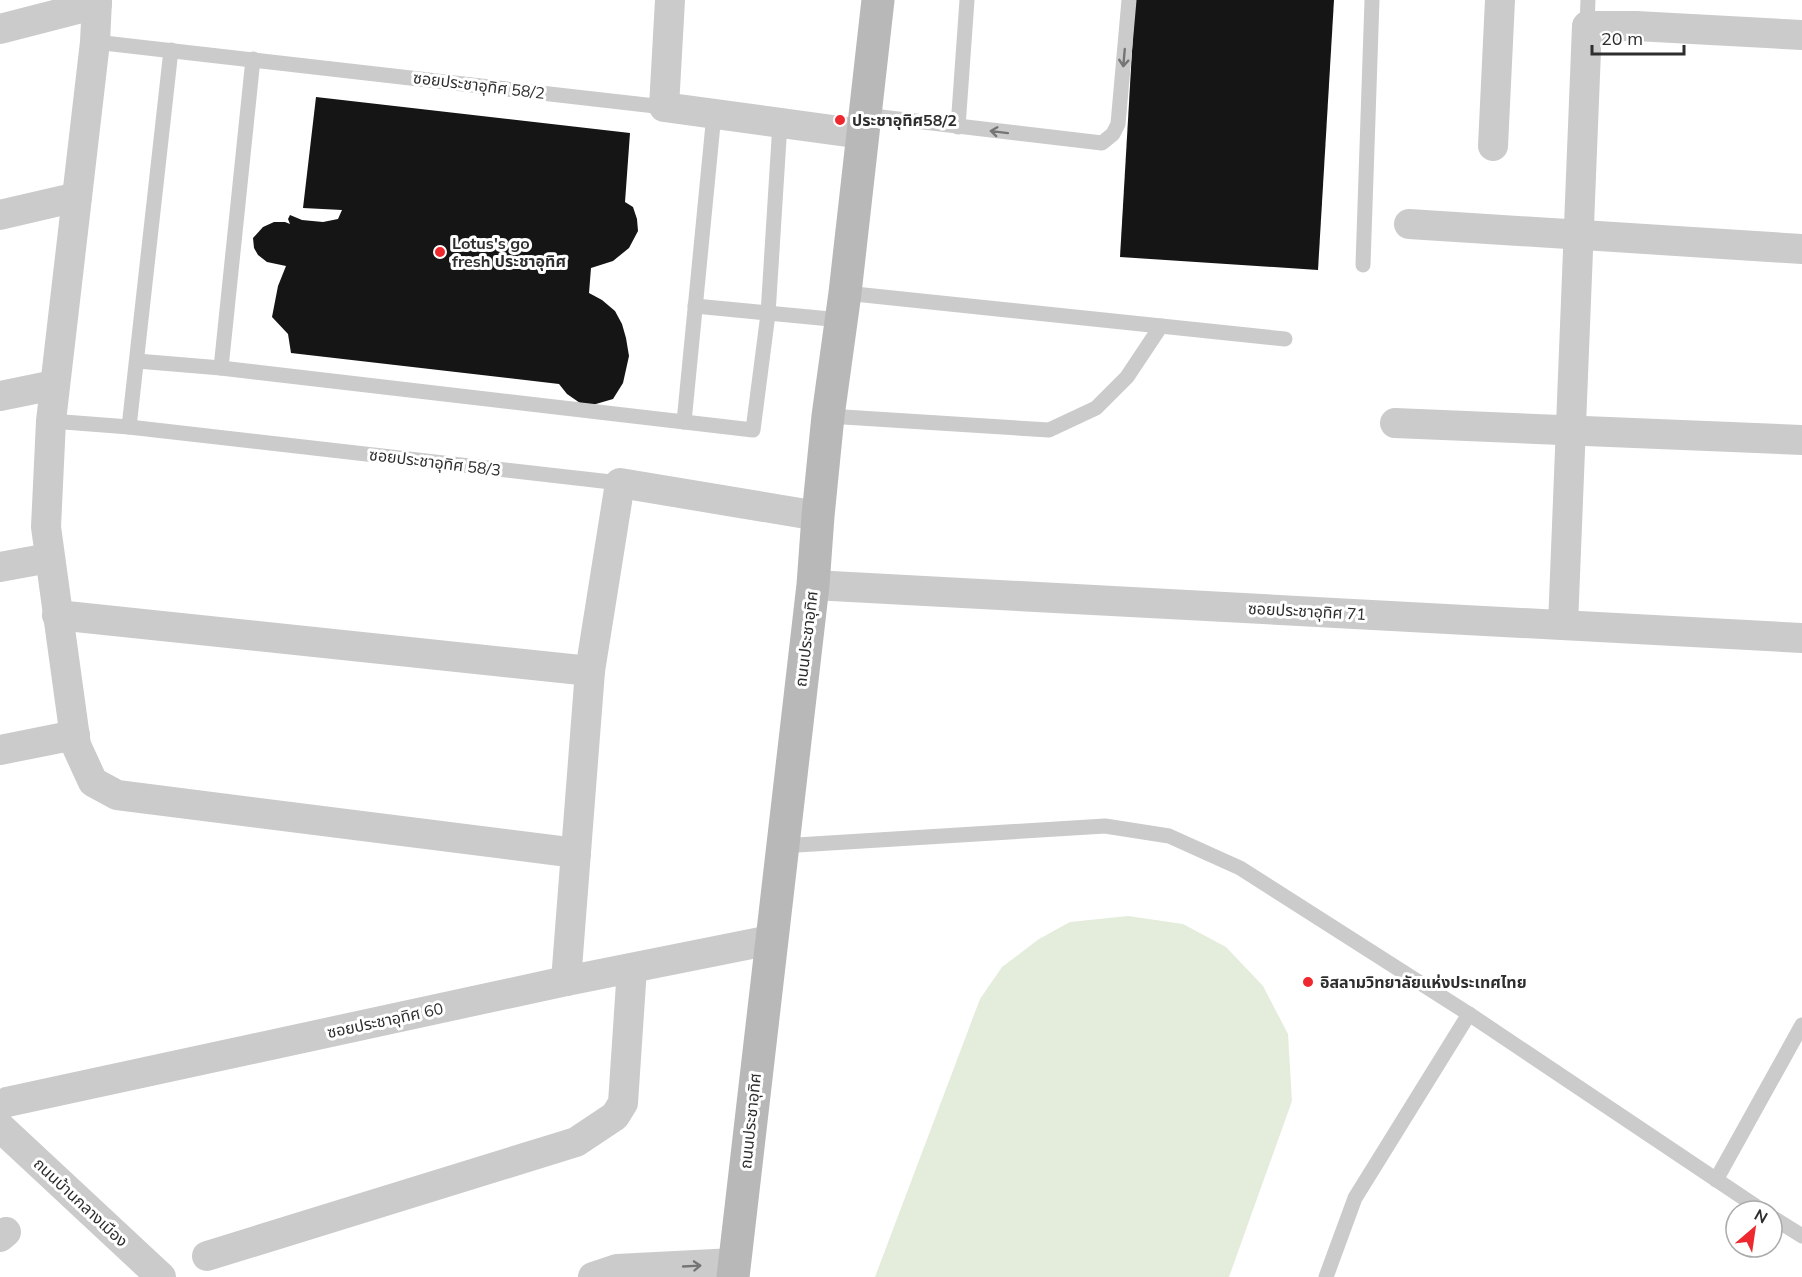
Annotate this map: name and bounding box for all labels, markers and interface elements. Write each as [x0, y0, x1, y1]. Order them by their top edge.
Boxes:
scale bar [1592, 18, 1684, 56]
text: 20 m [1601, 27, 1643, 50]
one-way arrow [1118, 48, 1129, 68]
street label: ซอยประชาอุทิศ 58/2 [412, 67, 546, 103]
place label: ประชาอุทิศ58/2 [852, 110, 957, 130]
marker: ประชาอุทิศ58/2 [833, 113, 847, 127]
one-way arrow [990, 126, 1010, 137]
place label: Lotus's go fresh ประชาอุทิศ [452, 233, 566, 271]
marker: Lotus's go fresh ประชาอุทิศ [433, 245, 447, 259]
street label: ซอยประชาอุทิศ 58/3 [368, 444, 502, 480]
street label: ถนนประชาอุทิศ [790, 590, 822, 688]
street label: ซอยประชาอุทิศ 71 [1247, 598, 1367, 624]
place label: อิสลามวิทยาลัยแห่งประเทศไทย [1320, 972, 1527, 992]
marker: อิสลามวิทยาลัยแห่งประเทศไทย [1301, 975, 1315, 989]
street label: ซอยประชาอุทิศ 60 [325, 998, 445, 1042]
street label: ถนนประชาอุทิศ [735, 1072, 765, 1170]
street label: ถนนบ้านกลางเมือง [30, 1153, 132, 1251]
north arrow [1724, 1199, 1784, 1259]
text: N [1751, 1204, 1771, 1228]
one-way arrow [682, 1260, 702, 1271]

